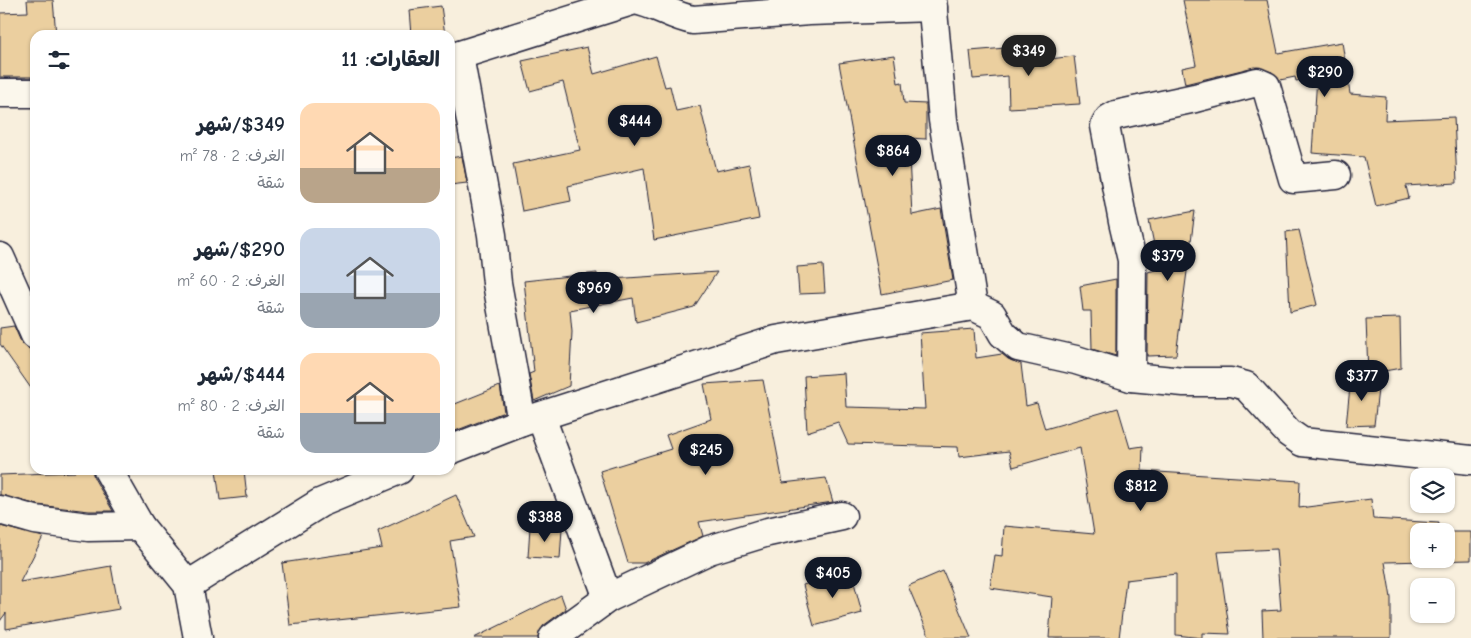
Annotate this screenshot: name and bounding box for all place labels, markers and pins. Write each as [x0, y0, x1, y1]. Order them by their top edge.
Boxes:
pin: $349 [999, 34, 1059, 77]
pin: $290 [1295, 56, 1355, 98]
pin: $444 [605, 104, 665, 147]
pin: $864 [863, 134, 923, 177]
pin: $379 [1138, 240, 1198, 282]
pin: $969 [564, 272, 624, 314]
pin: $377 [1332, 360, 1392, 402]
pin: $245 [676, 434, 736, 476]
pin: $812 [1111, 470, 1171, 512]
pin: $388 [515, 500, 575, 543]
pin: $405 [803, 556, 863, 599]

